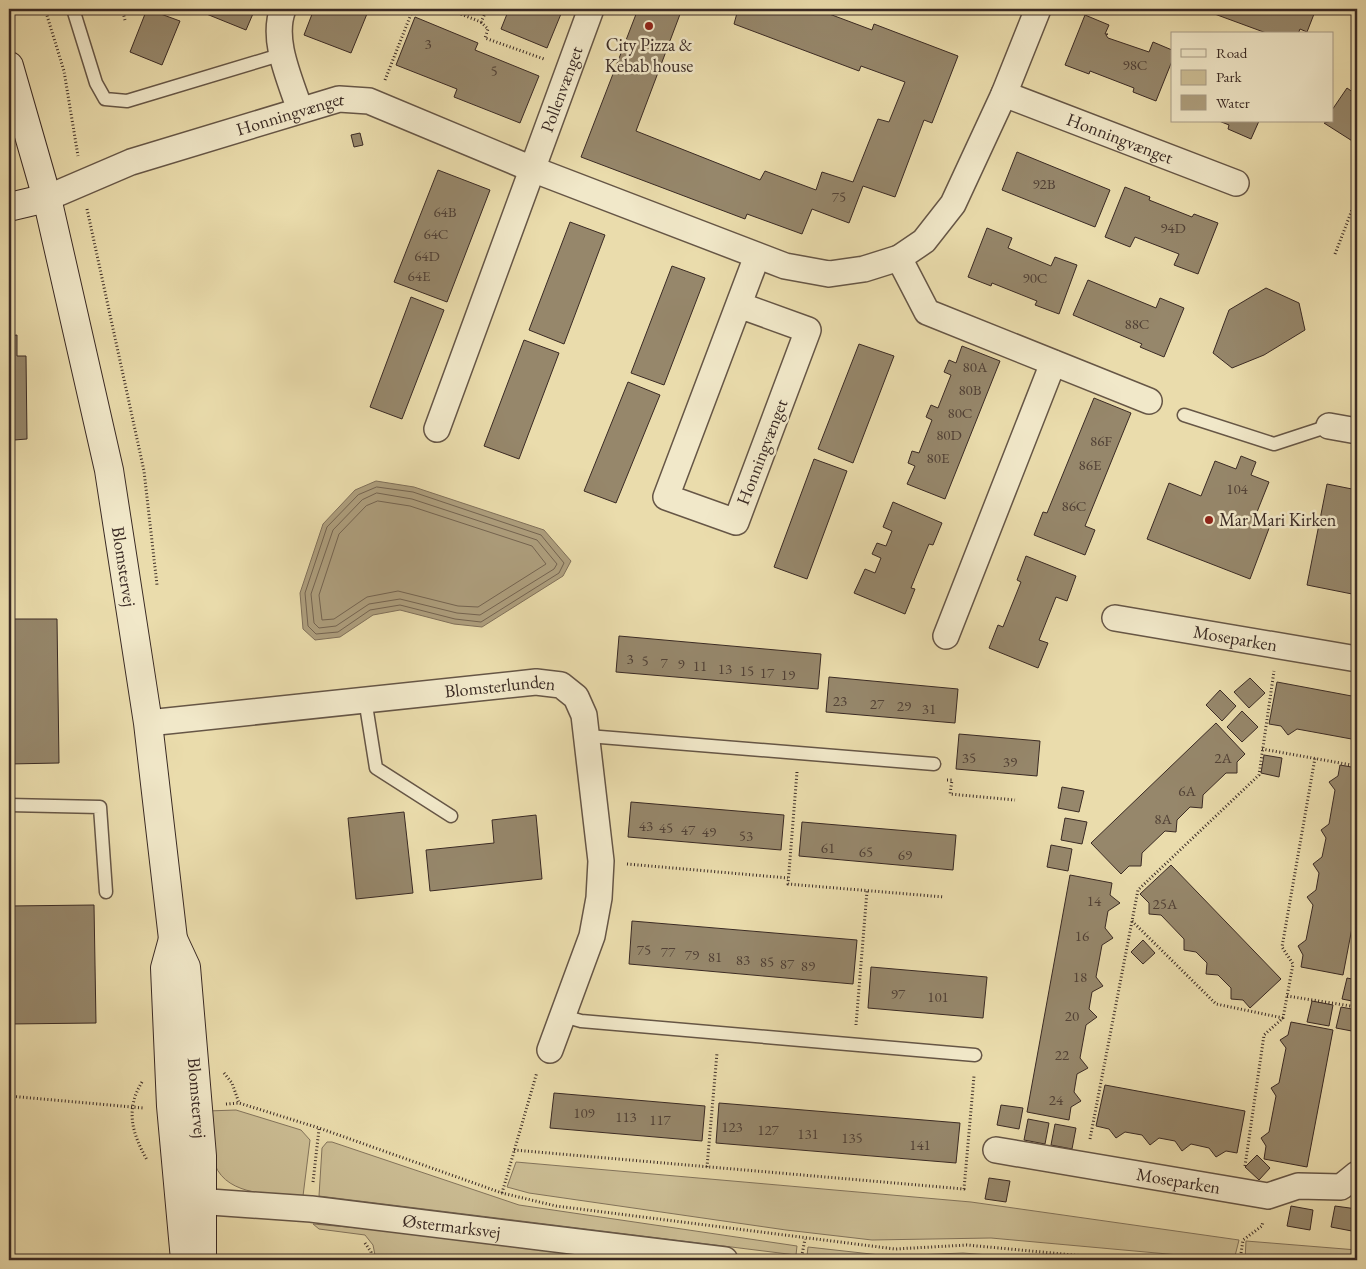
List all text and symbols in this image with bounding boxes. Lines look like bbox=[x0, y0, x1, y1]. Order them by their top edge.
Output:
marker: City Pizza & Kebab house bbox=[643, 20, 655, 32]
legend bbox=[1171, 32, 1334, 122]
place label: City Pizza & Kebab house bbox=[605, 33, 693, 77]
house number: 3 bbox=[424, 34, 432, 53]
street label: Pollenvænget bbox=[535, 42, 588, 135]
text: Road bbox=[1216, 43, 1248, 62]
house number: 98C bbox=[1122, 55, 1148, 74]
house number: 5 bbox=[490, 61, 498, 80]
text: Park bbox=[1216, 67, 1243, 86]
street label: Honningvænget bbox=[233, 87, 345, 140]
text: Water bbox=[1216, 93, 1250, 112]
street label: Honningvænget bbox=[1064, 107, 1177, 169]
house number: 92B bbox=[1032, 174, 1056, 193]
house number: 75 bbox=[832, 187, 846, 206]
house number: 64B bbox=[433, 202, 457, 221]
house number: 94D bbox=[1160, 218, 1186, 237]
house number: 64C bbox=[423, 224, 449, 243]
house number: 64D bbox=[414, 246, 440, 265]
house number: 64E bbox=[408, 266, 431, 285]
house number: 90C bbox=[1022, 268, 1048, 287]
house number: 88C bbox=[1124, 314, 1150, 333]
house number: 80A bbox=[963, 357, 988, 376]
house number: 80B bbox=[958, 380, 982, 399]
street label: Honningvænget bbox=[731, 395, 792, 508]
house number: 80C bbox=[947, 403, 973, 422]
house number: 80D bbox=[936, 425, 962, 444]
house number: 86F bbox=[1090, 431, 1112, 450]
house number: 80E bbox=[927, 448, 950, 467]
house number: 86E bbox=[1079, 455, 1102, 474]
house number: 104 bbox=[1226, 479, 1249, 498]
house number: 86C bbox=[1061, 496, 1087, 515]
place label: Mar Mari Kirken bbox=[1219, 508, 1337, 531]
marker: Mar Mari Kirken bbox=[1203, 514, 1215, 526]
street label: Blomstervej bbox=[107, 525, 142, 608]
street label: Moseparken bbox=[1192, 619, 1280, 656]
house number: 3 bbox=[626, 649, 634, 668]
house number: 5 bbox=[641, 651, 649, 670]
house number: 7 bbox=[660, 653, 668, 672]
house number: 9 bbox=[677, 654, 685, 673]
house number: 11 bbox=[693, 656, 707, 675]
house number: 13 bbox=[718, 659, 732, 678]
house number: 15 bbox=[740, 661, 754, 680]
house number: 17 bbox=[760, 663, 775, 682]
house number: 19 bbox=[781, 665, 795, 684]
street label: Blomsterlunden bbox=[443, 670, 557, 703]
house number: 23 bbox=[833, 691, 847, 710]
house number: 27 bbox=[870, 694, 885, 713]
house number: 29 bbox=[897, 696, 911, 715]
house number: 31 bbox=[922, 699, 936, 718]
house number: 35 bbox=[962, 748, 976, 767]
house number: 2A bbox=[1214, 748, 1232, 767]
house number: 39 bbox=[1003, 752, 1017, 771]
house number: 6A bbox=[1178, 781, 1196, 800]
house number: 8A bbox=[1154, 809, 1172, 828]
house number: 43 bbox=[639, 816, 653, 835]
house number: 45 bbox=[659, 818, 673, 837]
house number: 47 bbox=[681, 820, 696, 839]
house number: 49 bbox=[702, 822, 716, 841]
house number: 53 bbox=[739, 826, 753, 845]
house number: 61 bbox=[821, 838, 835, 857]
house number: 65 bbox=[859, 842, 873, 861]
house number: 69 bbox=[898, 845, 912, 864]
house number: 14 bbox=[1087, 891, 1102, 910]
house number: 25A bbox=[1153, 894, 1178, 913]
house number: 16 bbox=[1075, 926, 1089, 945]
house number: 75 bbox=[637, 940, 651, 959]
house number: 77 bbox=[661, 942, 676, 961]
house number: 79 bbox=[685, 945, 699, 964]
house number: 81 bbox=[708, 947, 722, 966]
house number: 83 bbox=[736, 950, 750, 969]
house number: 85 bbox=[760, 952, 774, 971]
house number: 87 bbox=[780, 954, 795, 973]
house number: 89 bbox=[801, 956, 815, 975]
house number: 18 bbox=[1073, 967, 1087, 986]
house number: 97 bbox=[891, 984, 906, 1003]
house number: 101 bbox=[927, 987, 949, 1006]
house number: 20 bbox=[1065, 1006, 1079, 1025]
house number: 22 bbox=[1055, 1045, 1070, 1064]
street label: Blomstervej bbox=[183, 1057, 212, 1139]
house number: 24 bbox=[1049, 1090, 1064, 1109]
house number: 109 bbox=[573, 1103, 595, 1122]
house number: 113 bbox=[615, 1107, 637, 1126]
house number: 117 bbox=[649, 1110, 672, 1129]
house number: 123 bbox=[721, 1117, 743, 1136]
house number: 127 bbox=[757, 1120, 780, 1139]
house number: 131 bbox=[797, 1124, 819, 1143]
house number: 135 bbox=[841, 1128, 863, 1147]
house number: 141 bbox=[909, 1135, 931, 1154]
street label: Moseparken bbox=[1135, 1162, 1223, 1199]
street label: Østermarksvej bbox=[401, 1208, 502, 1243]

